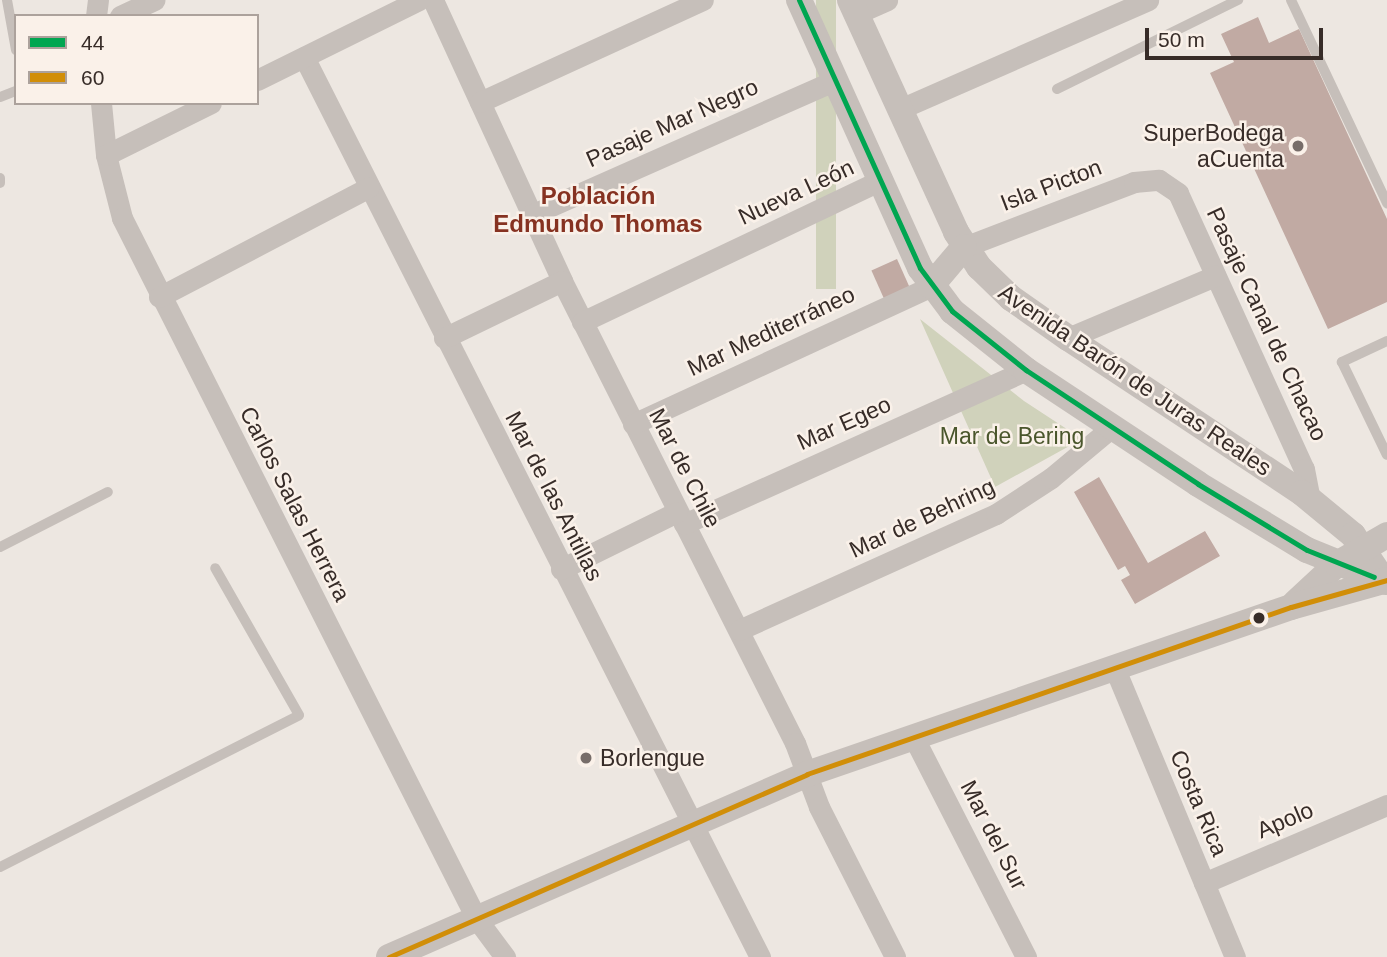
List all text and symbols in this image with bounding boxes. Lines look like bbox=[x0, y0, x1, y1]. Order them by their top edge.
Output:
legend bbox=[14, 14, 259, 105]
scale bar bbox=[1149, 14, 1328, 58]
text: 50 m bbox=[1158, 28, 1205, 51]
text: 44 bbox=[81, 31, 104, 54]
text: 60 bbox=[81, 66, 104, 89]
street label: Pasaje Mar Negro bbox=[582, 73, 762, 173]
place label: SuperBodega aCuenta bbox=[1143, 119, 1284, 173]
marker: SuperBodega aCuenta bbox=[1290, 138, 1306, 154]
street label: Nueva León bbox=[734, 153, 858, 231]
street label: Isla Picton bbox=[997, 153, 1105, 217]
district label: Población Edmundo Thomas bbox=[493, 182, 703, 238]
street label: Pasaje Canal de Chacao bbox=[1201, 203, 1333, 445]
street label: Avenida Barón de Juras Reales bbox=[993, 278, 1277, 482]
street label: Mar Mediterráneo bbox=[683, 280, 859, 382]
street label: Mar Egeo bbox=[793, 390, 895, 456]
street label: Carlos Salas Herrera bbox=[234, 402, 356, 606]
street label: Mar de Chile bbox=[643, 404, 727, 532]
street label: Mar de las Antillas bbox=[499, 406, 609, 586]
park label: Mar de Bering bbox=[940, 422, 1084, 450]
street label: Mar de Behring bbox=[845, 472, 999, 564]
unlabelled marker bbox=[1252, 611, 1266, 625]
place label: Borlengue bbox=[600, 744, 705, 772]
street label: Costa Rica bbox=[1164, 746, 1234, 860]
marker: Borlengue bbox=[578, 750, 594, 766]
street label: Mar del Sur bbox=[955, 776, 1033, 894]
street label: Apolo bbox=[1253, 796, 1317, 844]

